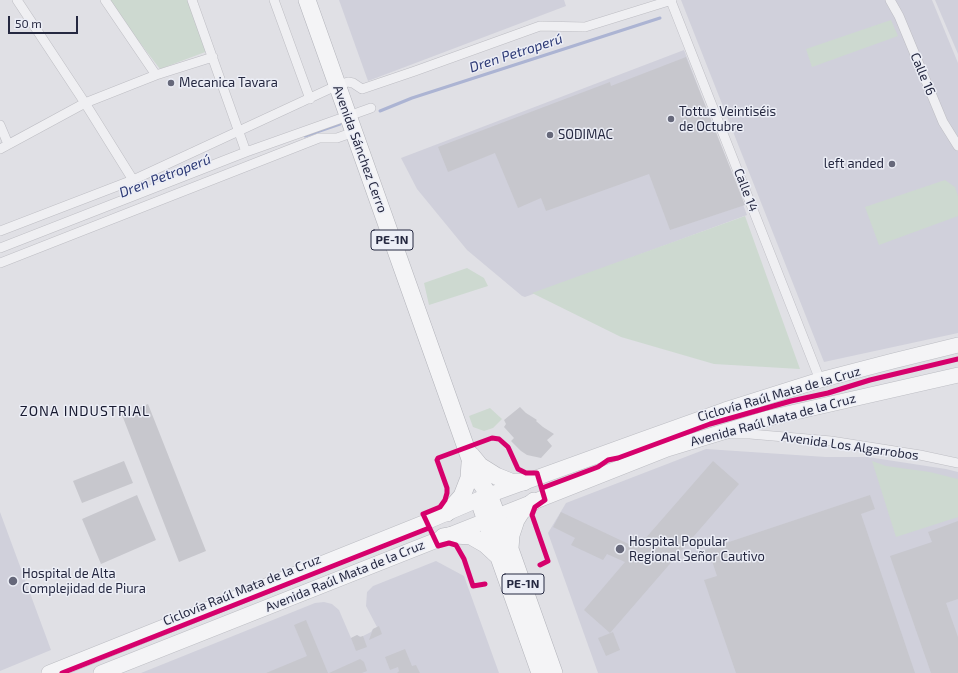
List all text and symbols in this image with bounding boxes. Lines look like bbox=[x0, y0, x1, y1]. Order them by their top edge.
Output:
scale bar bbox=[10, 8, 80, 34]
text: 50 m bbox=[15, 16, 42, 30]
water label: Dren Petroperú bbox=[467, 30, 565, 76]
street label: Calle 16 bbox=[907, 50, 939, 98]
place label: Mecanica Tavara bbox=[179, 75, 278, 91]
marker: Mecanica Tavara bbox=[166, 78, 176, 88]
street label: Avenida Sánchez Cerro bbox=[330, 83, 390, 215]
place label: Tottus Veintiséis de Octubre bbox=[679, 104, 776, 135]
marker: Tottus Veintiséis de Octubre bbox=[666, 114, 676, 124]
place label: SODIMAC bbox=[558, 127, 613, 143]
marker: SODIMAC bbox=[545, 130, 555, 140]
water label: Dren Petroperú bbox=[117, 151, 213, 201]
place label: left anded bbox=[824, 156, 884, 172]
marker: left anded bbox=[887, 159, 897, 169]
street label: Calle 14 bbox=[731, 166, 761, 214]
road number: PE-1N bbox=[371, 230, 413, 250]
street label: Ciclovía Raúl Mata de la Cruz bbox=[696, 363, 862, 425]
street label: Avenida Raúl Mata de la Cruz bbox=[689, 390, 857, 450]
district label: ZONA INDUSTRIAL bbox=[20, 403, 150, 419]
street label: Avenida Los Algarrobos bbox=[780, 429, 920, 463]
place label: Hospital Popular Regional Señor Cautivo bbox=[629, 534, 765, 565]
street label: Avenida Raúl Mata de la Cruz bbox=[263, 537, 427, 615]
marker: Hospital Popular Regional Señor Cautivo bbox=[614, 543, 626, 555]
street label: Ciclovía Raúl Mata de la Cruz bbox=[161, 551, 323, 629]
place label: Hospital de Alta Complejidad de Piura bbox=[22, 566, 146, 597]
road number: PE-1N bbox=[502, 574, 544, 594]
marker: Hospital de Alta Complejidad de Piura bbox=[7, 575, 19, 587]

